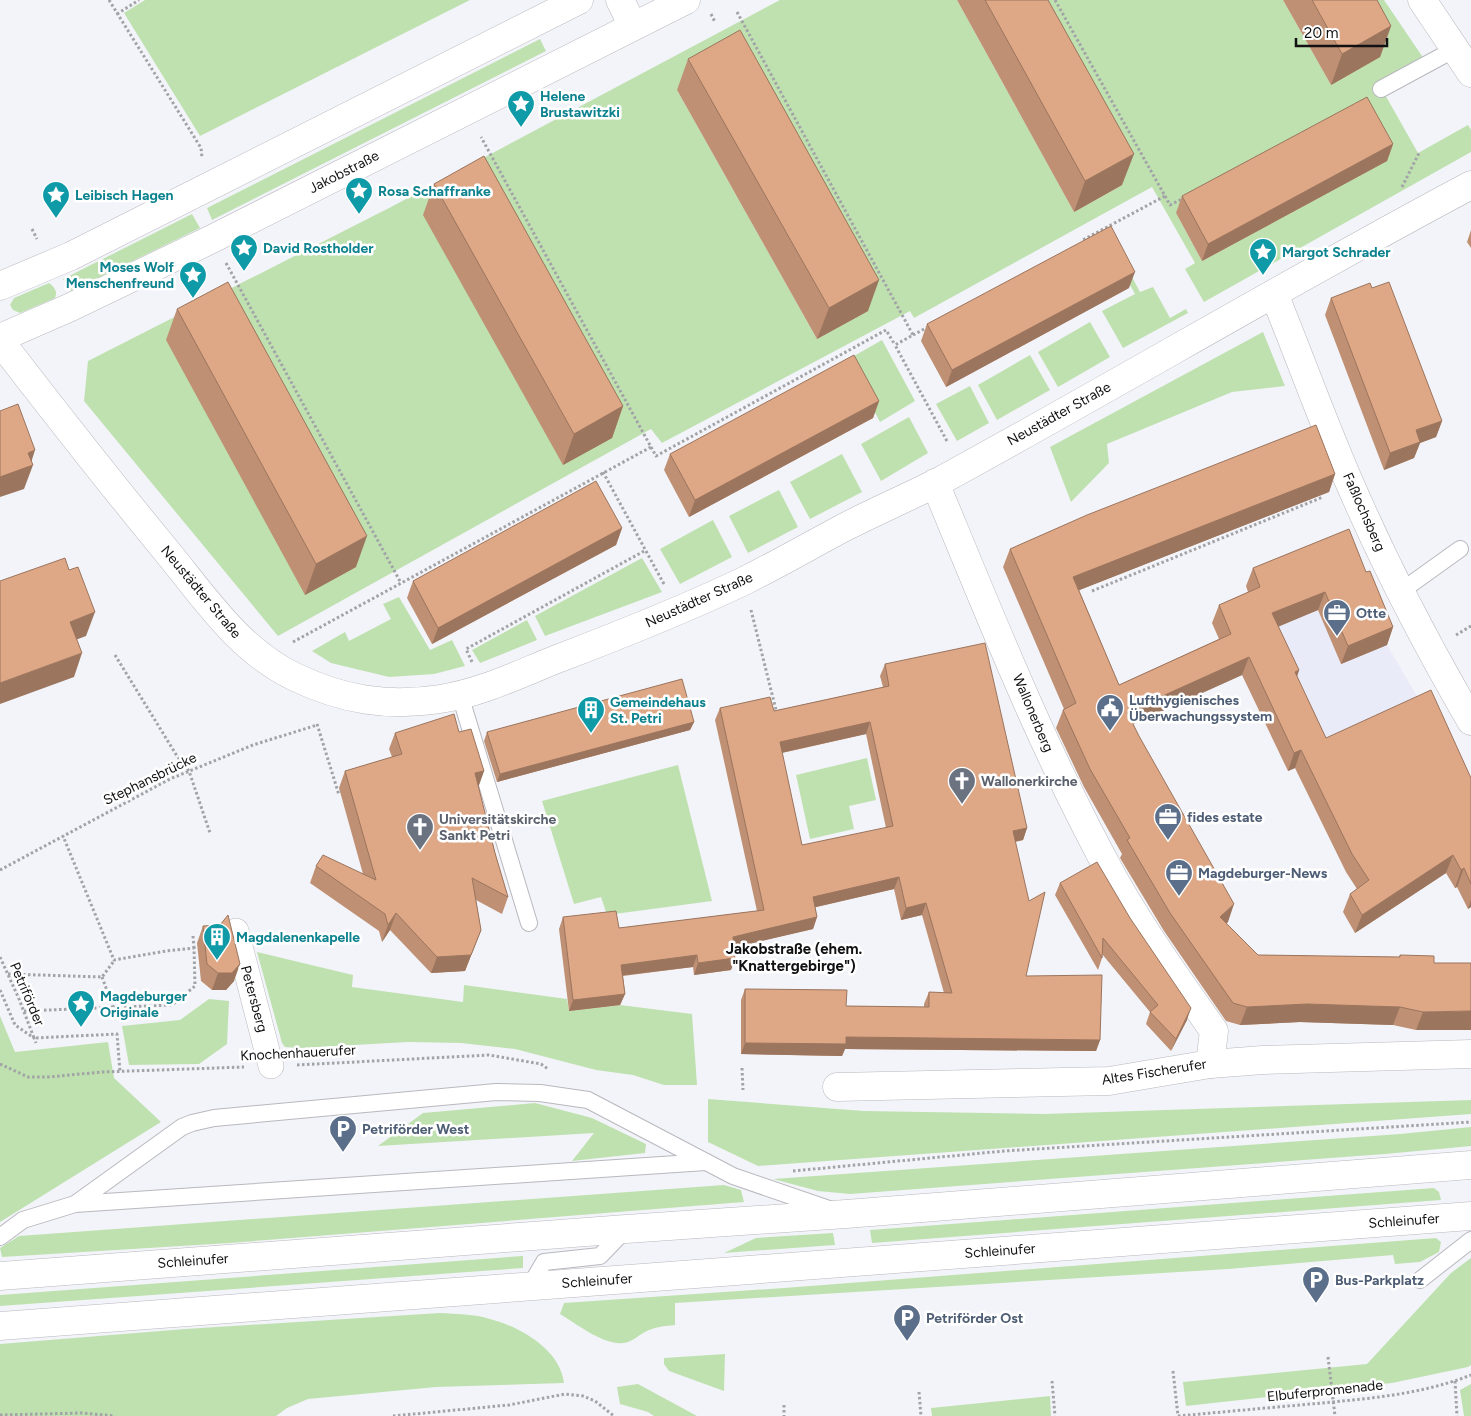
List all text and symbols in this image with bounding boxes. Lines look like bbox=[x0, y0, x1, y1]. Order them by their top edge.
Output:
scale bar bbox=[1296, 15, 1387, 47]
text: 20 m bbox=[1304, 24, 1338, 42]
place label: Helene Brustawitzki bbox=[540, 88, 620, 121]
place icon: Helene Brustawitzki bbox=[506, 89, 536, 128]
street label: Jakobstraße bbox=[306, 147, 382, 197]
place icon: Rosa Schaffranke bbox=[344, 176, 374, 215]
place icon: Leibisch Hagen bbox=[41, 180, 71, 219]
place label: Rosa Schaffranke bbox=[378, 183, 491, 200]
place label: Leibisch Hagen bbox=[75, 187, 174, 204]
place icon: David Rostholder bbox=[229, 233, 259, 272]
place icon: Margot Schrader bbox=[1248, 237, 1278, 276]
place label: David Rostholder bbox=[263, 240, 374, 257]
place label: Margot Schrader bbox=[1282, 244, 1391, 261]
place label: Moses Wolf Menschenfreund bbox=[66, 259, 174, 292]
place icon: Moses Wolf Menschenfreund bbox=[178, 260, 208, 299]
street label: Neustädter Straße bbox=[1004, 378, 1114, 450]
street label: Faßlochsberg bbox=[1339, 470, 1389, 554]
street label: Neustädter Straße bbox=[157, 542, 245, 642]
street label: Neustädter Straße bbox=[643, 569, 756, 631]
office icon: Otte bbox=[1322, 598, 1352, 637]
place label: Otte bbox=[1356, 605, 1386, 622]
street label: Wallonerberg bbox=[1009, 671, 1057, 755]
place label: Lufthygienisches Überwachungssystem bbox=[1129, 692, 1272, 725]
public building icon: Lufthygienisches Überwachungssystem bbox=[1095, 693, 1125, 732]
place label: Gemeindehaus St. Petri bbox=[610, 694, 706, 727]
building icon: Gemeindehaus St. Petri bbox=[576, 695, 606, 734]
street label: Stephansbrücke bbox=[101, 749, 200, 809]
church icon: Wallonerkirche bbox=[947, 766, 977, 805]
place label: Wallonerkirche bbox=[981, 773, 1078, 790]
office icon: fides estate bbox=[1153, 802, 1183, 841]
place label: fides estate bbox=[1187, 809, 1263, 826]
place label: Universitätskirche Sankt Petri bbox=[439, 811, 557, 844]
church icon: Universitätskirche Sankt Petri bbox=[405, 812, 435, 851]
office icon: Magdeburger-News bbox=[1164, 858, 1194, 897]
place label: Magdeburger-News bbox=[1198, 865, 1328, 882]
building icon: Magdalenenkapelle bbox=[202, 922, 232, 961]
place label: Magdalenenkapelle bbox=[236, 929, 360, 946]
district label: Jakobstraße (ehem. "Knattergebirge") bbox=[726, 940, 863, 975]
street label: Petriförder bbox=[6, 960, 48, 1029]
street label: Petersberg bbox=[237, 964, 271, 1034]
place label: Magdeburger Originale bbox=[100, 988, 188, 1021]
place icon: Magdeburger Originale bbox=[66, 989, 96, 1028]
street label: Knochenhauerufer bbox=[240, 1041, 356, 1065]
street label: Altes Fischerufer bbox=[1100, 1055, 1208, 1089]
parking icon: Petriförder West bbox=[328, 1114, 358, 1153]
place label: Petriförder West bbox=[362, 1121, 470, 1138]
street label: Schleinufer bbox=[1368, 1210, 1440, 1232]
street label: Schleinufer bbox=[964, 1240, 1036, 1262]
street label: Schleinufer bbox=[157, 1250, 229, 1272]
parking icon: Bus-Parkplatz bbox=[1301, 1265, 1331, 1304]
street label: Schleinufer bbox=[561, 1270, 633, 1292]
place label: Bus-Parkplatz bbox=[1335, 1272, 1424, 1289]
parking icon: Petriförder Ost bbox=[892, 1303, 922, 1342]
place label: Petriförder Ost bbox=[926, 1310, 1024, 1327]
street label: Elbuferpromenade bbox=[1266, 1376, 1384, 1406]

